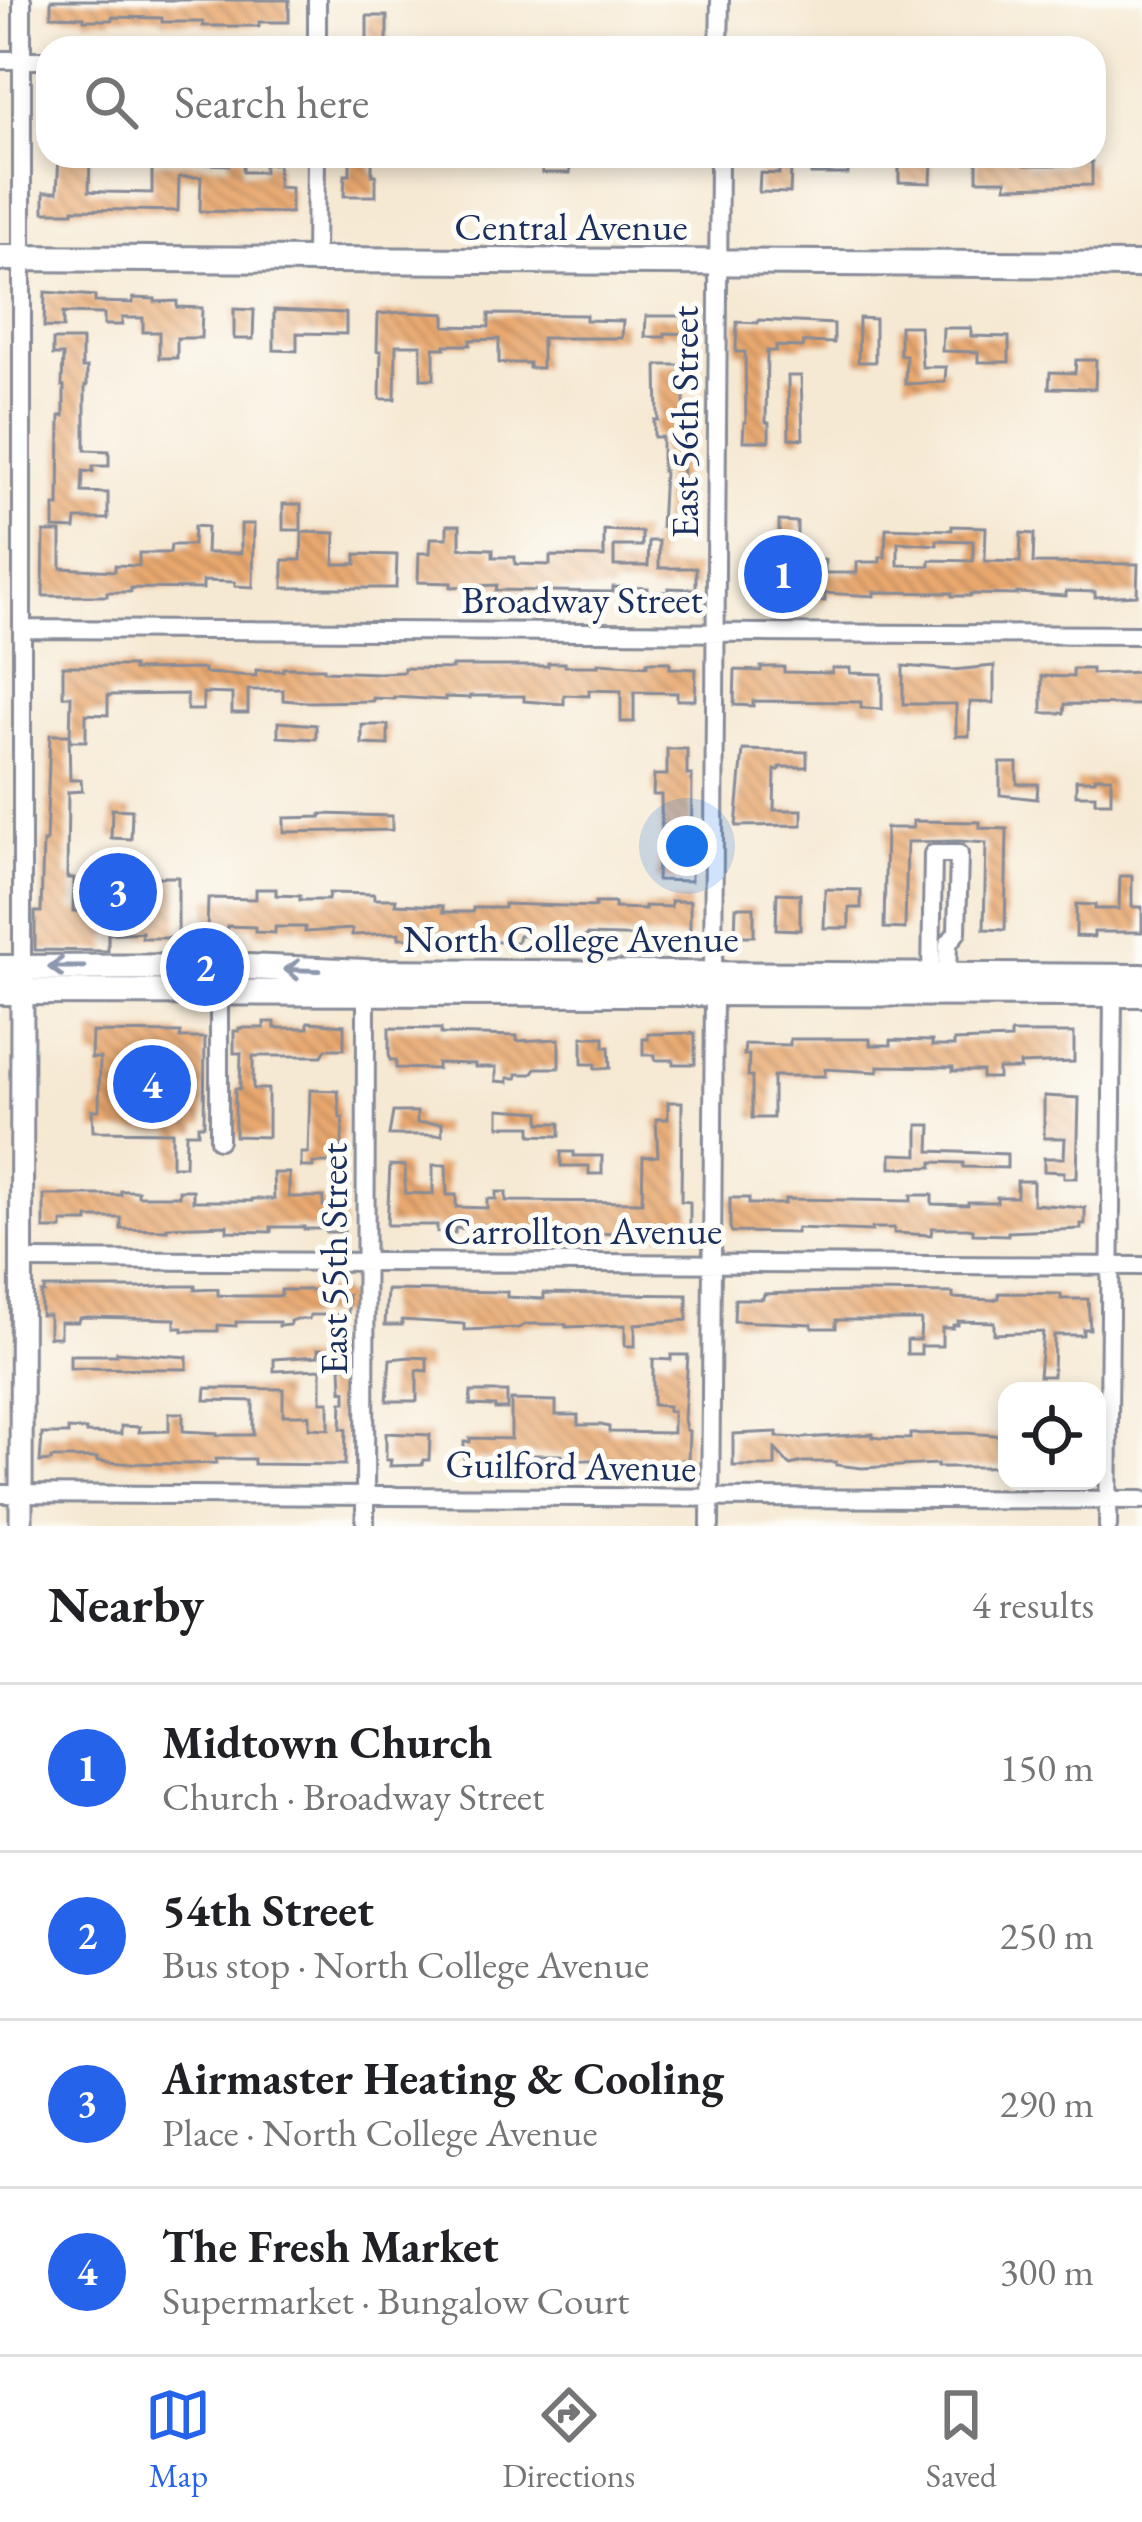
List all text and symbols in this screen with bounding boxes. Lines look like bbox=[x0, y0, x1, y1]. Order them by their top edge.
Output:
search box bbox=[36, 36, 1106, 168]
icon: search bbox=[78, 69, 144, 135]
text: Search here bbox=[174, 73, 369, 131]
street label: Central Avenue bbox=[454, 201, 688, 252]
street label: East 56th Street bbox=[659, 306, 710, 538]
pin: 1 bbox=[744, 529, 822, 619]
street label: Broadway Street bbox=[461, 574, 703, 625]
your location bbox=[657, 816, 717, 876]
pin: 3 bbox=[79, 847, 157, 937]
street label: North College Avenue bbox=[403, 913, 739, 964]
pin: 2 bbox=[166, 922, 244, 1012]
one-way arrow bbox=[47, 956, 86, 978]
one-way arrow bbox=[283, 958, 322, 981]
pin: 4 bbox=[113, 1039, 191, 1129]
street label: East 55th Street bbox=[308, 1143, 359, 1375]
street label: Carrollton Avenue bbox=[444, 1205, 722, 1256]
map controls bbox=[998, 1382, 1106, 1490]
button: locate bbox=[998, 1382, 1106, 1490]
street label: Guilford Avenue bbox=[445, 1438, 697, 1493]
text: Nearby bbox=[48, 1571, 204, 1637]
text: 4 results bbox=[972, 1579, 1094, 1630]
text: Midtown Church bbox=[162, 1713, 493, 1771]
text: 1 bbox=[77, 1742, 97, 1793]
text: 150 m bbox=[1000, 1742, 1094, 1793]
text: Church · Broadway Street bbox=[162, 1771, 544, 1822]
text: 54th Street bbox=[162, 1881, 374, 1939]
text: 2 bbox=[77, 1910, 97, 1961]
text: 250 m bbox=[1000, 1910, 1094, 1961]
text: Bus stop · North College Avenue bbox=[162, 1939, 649, 1990]
text: Airmaster Heating & Cooling bbox=[162, 2049, 724, 2107]
text: 3 bbox=[77, 2078, 97, 2129]
text: 290 m bbox=[1000, 2078, 1094, 2129]
text: Place · North College Avenue bbox=[162, 2107, 598, 2158]
text: The Fresh Market bbox=[162, 2217, 499, 2275]
text: 4 bbox=[77, 2246, 97, 2297]
text: 300 m bbox=[1000, 2246, 1094, 2297]
text: Supermarket · Bungalow Court bbox=[162, 2275, 629, 2326]
tab: Map bbox=[145, 2382, 211, 2497]
tab: Directions bbox=[502, 2382, 635, 2497]
tab: Saved bbox=[926, 2382, 997, 2497]

